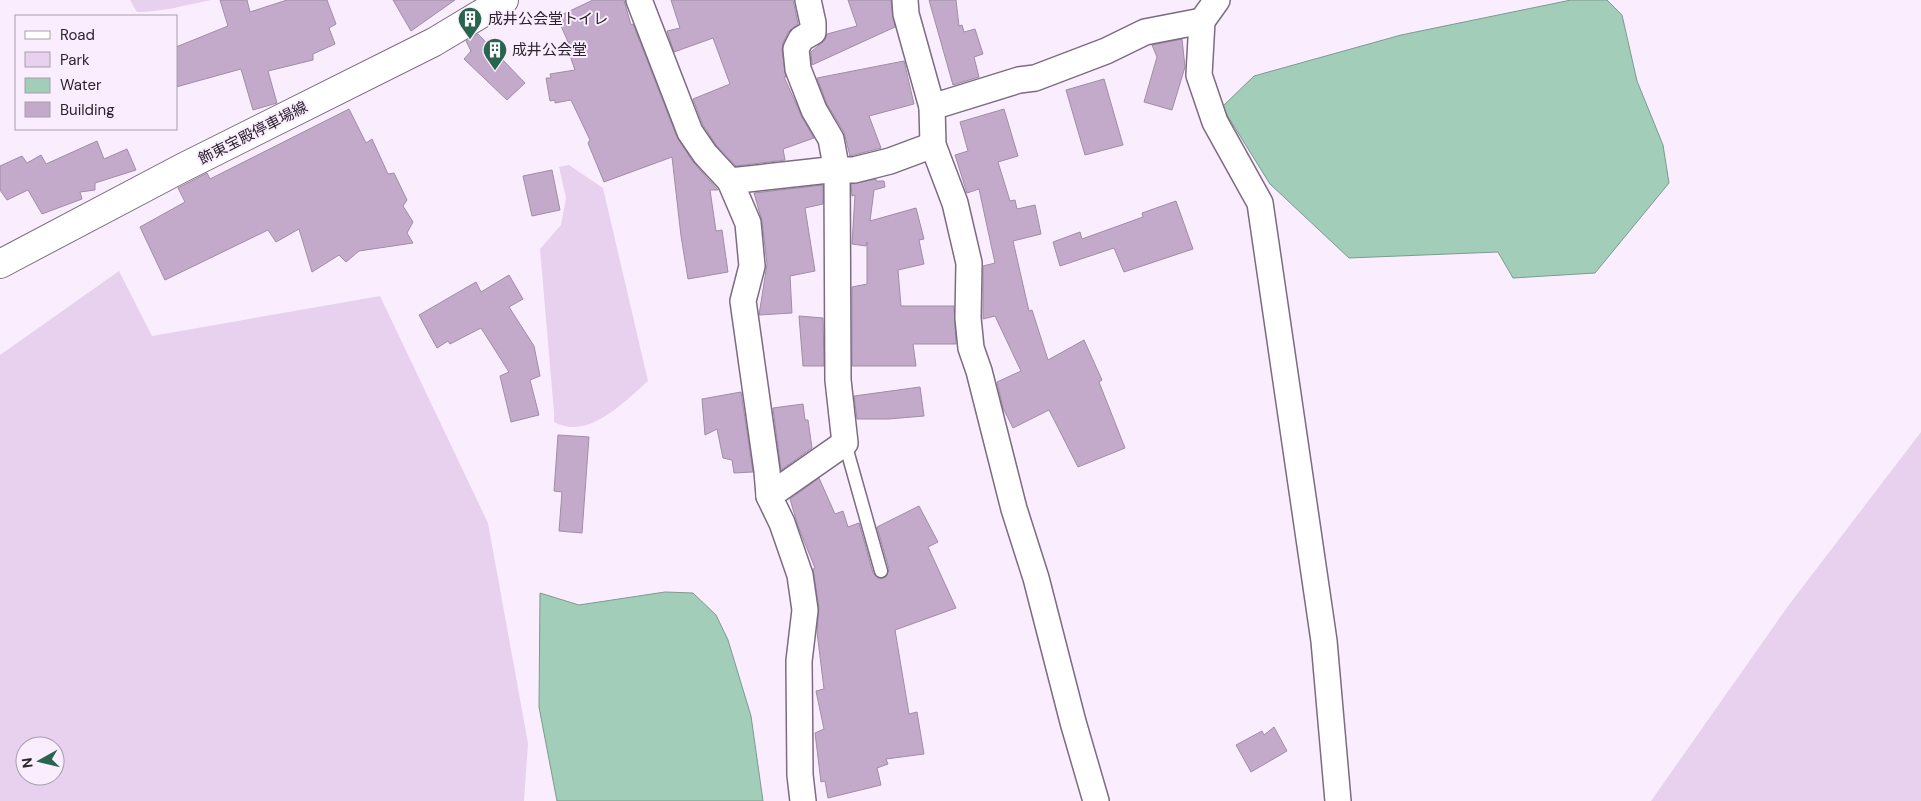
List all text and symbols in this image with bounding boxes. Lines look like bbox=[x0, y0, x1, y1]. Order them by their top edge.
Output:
building icon: 成井公会堂トイレ bbox=[457, 6, 483, 40]
place label: 成井公会堂トイレ bbox=[488, 9, 608, 29]
legend bbox=[15, 15, 178, 130]
text: Road bbox=[60, 25, 95, 45]
building icon: 成井公会堂 bbox=[482, 37, 508, 71]
place label: 成井公会堂 bbox=[512, 40, 587, 60]
text: Park bbox=[60, 50, 90, 70]
text: Water bbox=[60, 75, 102, 95]
street label: 飾東宝殿停車場線 bbox=[195, 97, 311, 169]
text: Building bbox=[60, 100, 115, 120]
north arrow bbox=[15, 736, 65, 786]
text: N bbox=[18, 756, 37, 769]

